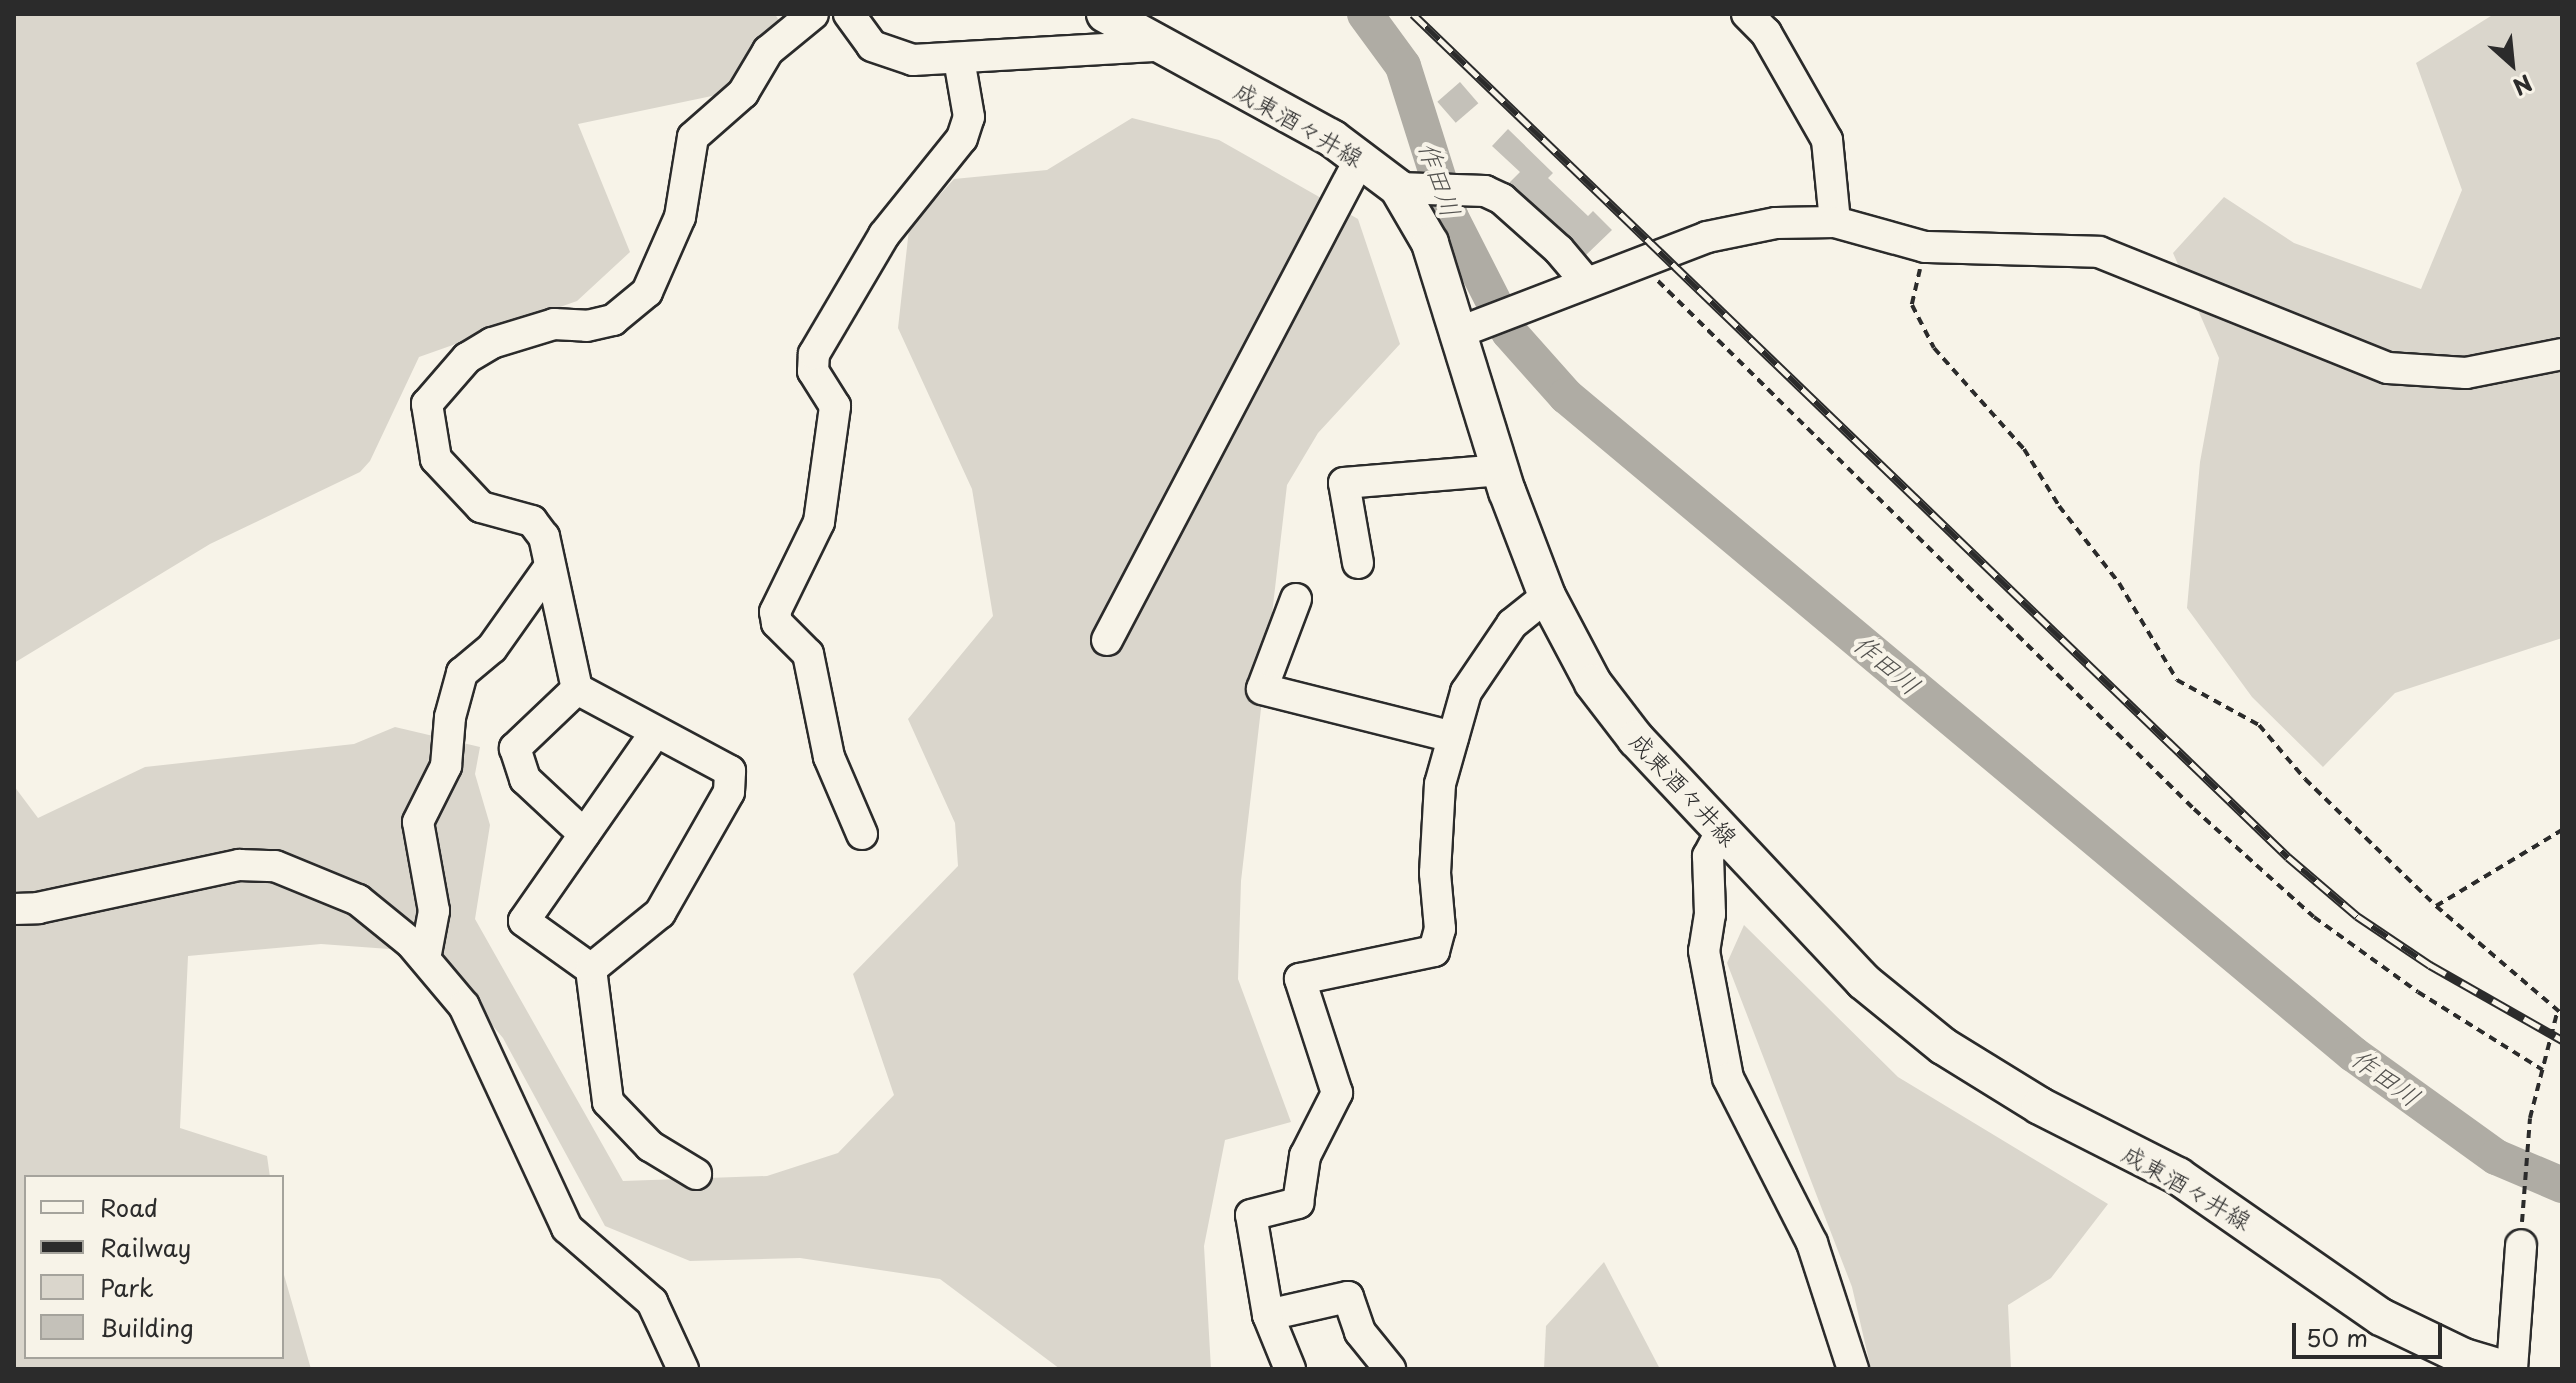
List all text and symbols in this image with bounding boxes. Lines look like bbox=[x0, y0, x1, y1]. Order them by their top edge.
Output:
north arrow bbox=[2472, 24, 2552, 104]
text: N bbox=[2508, 67, 2538, 104]
street label: 成東酒々井線 bbox=[1229, 76, 1369, 172]
water label: 作田川 bbox=[1413, 137, 1467, 221]
water label: 作田川 bbox=[1847, 627, 1927, 701]
street label: 成東酒々井線 bbox=[1624, 727, 1744, 851]
water label: 作田川 bbox=[2345, 1041, 2427, 1113]
street label: 成東酒々井線 bbox=[2117, 1139, 2257, 1235]
legend bbox=[24, 1175, 284, 1359]
text: Road bbox=[100, 1189, 158, 1225]
text: Railway bbox=[100, 1229, 191, 1265]
text: Park bbox=[100, 1269, 154, 1305]
scale bar bbox=[2296, 1307, 2446, 1357]
text: Building bbox=[100, 1309, 194, 1345]
text: 50 m bbox=[2306, 1319, 2368, 1355]

